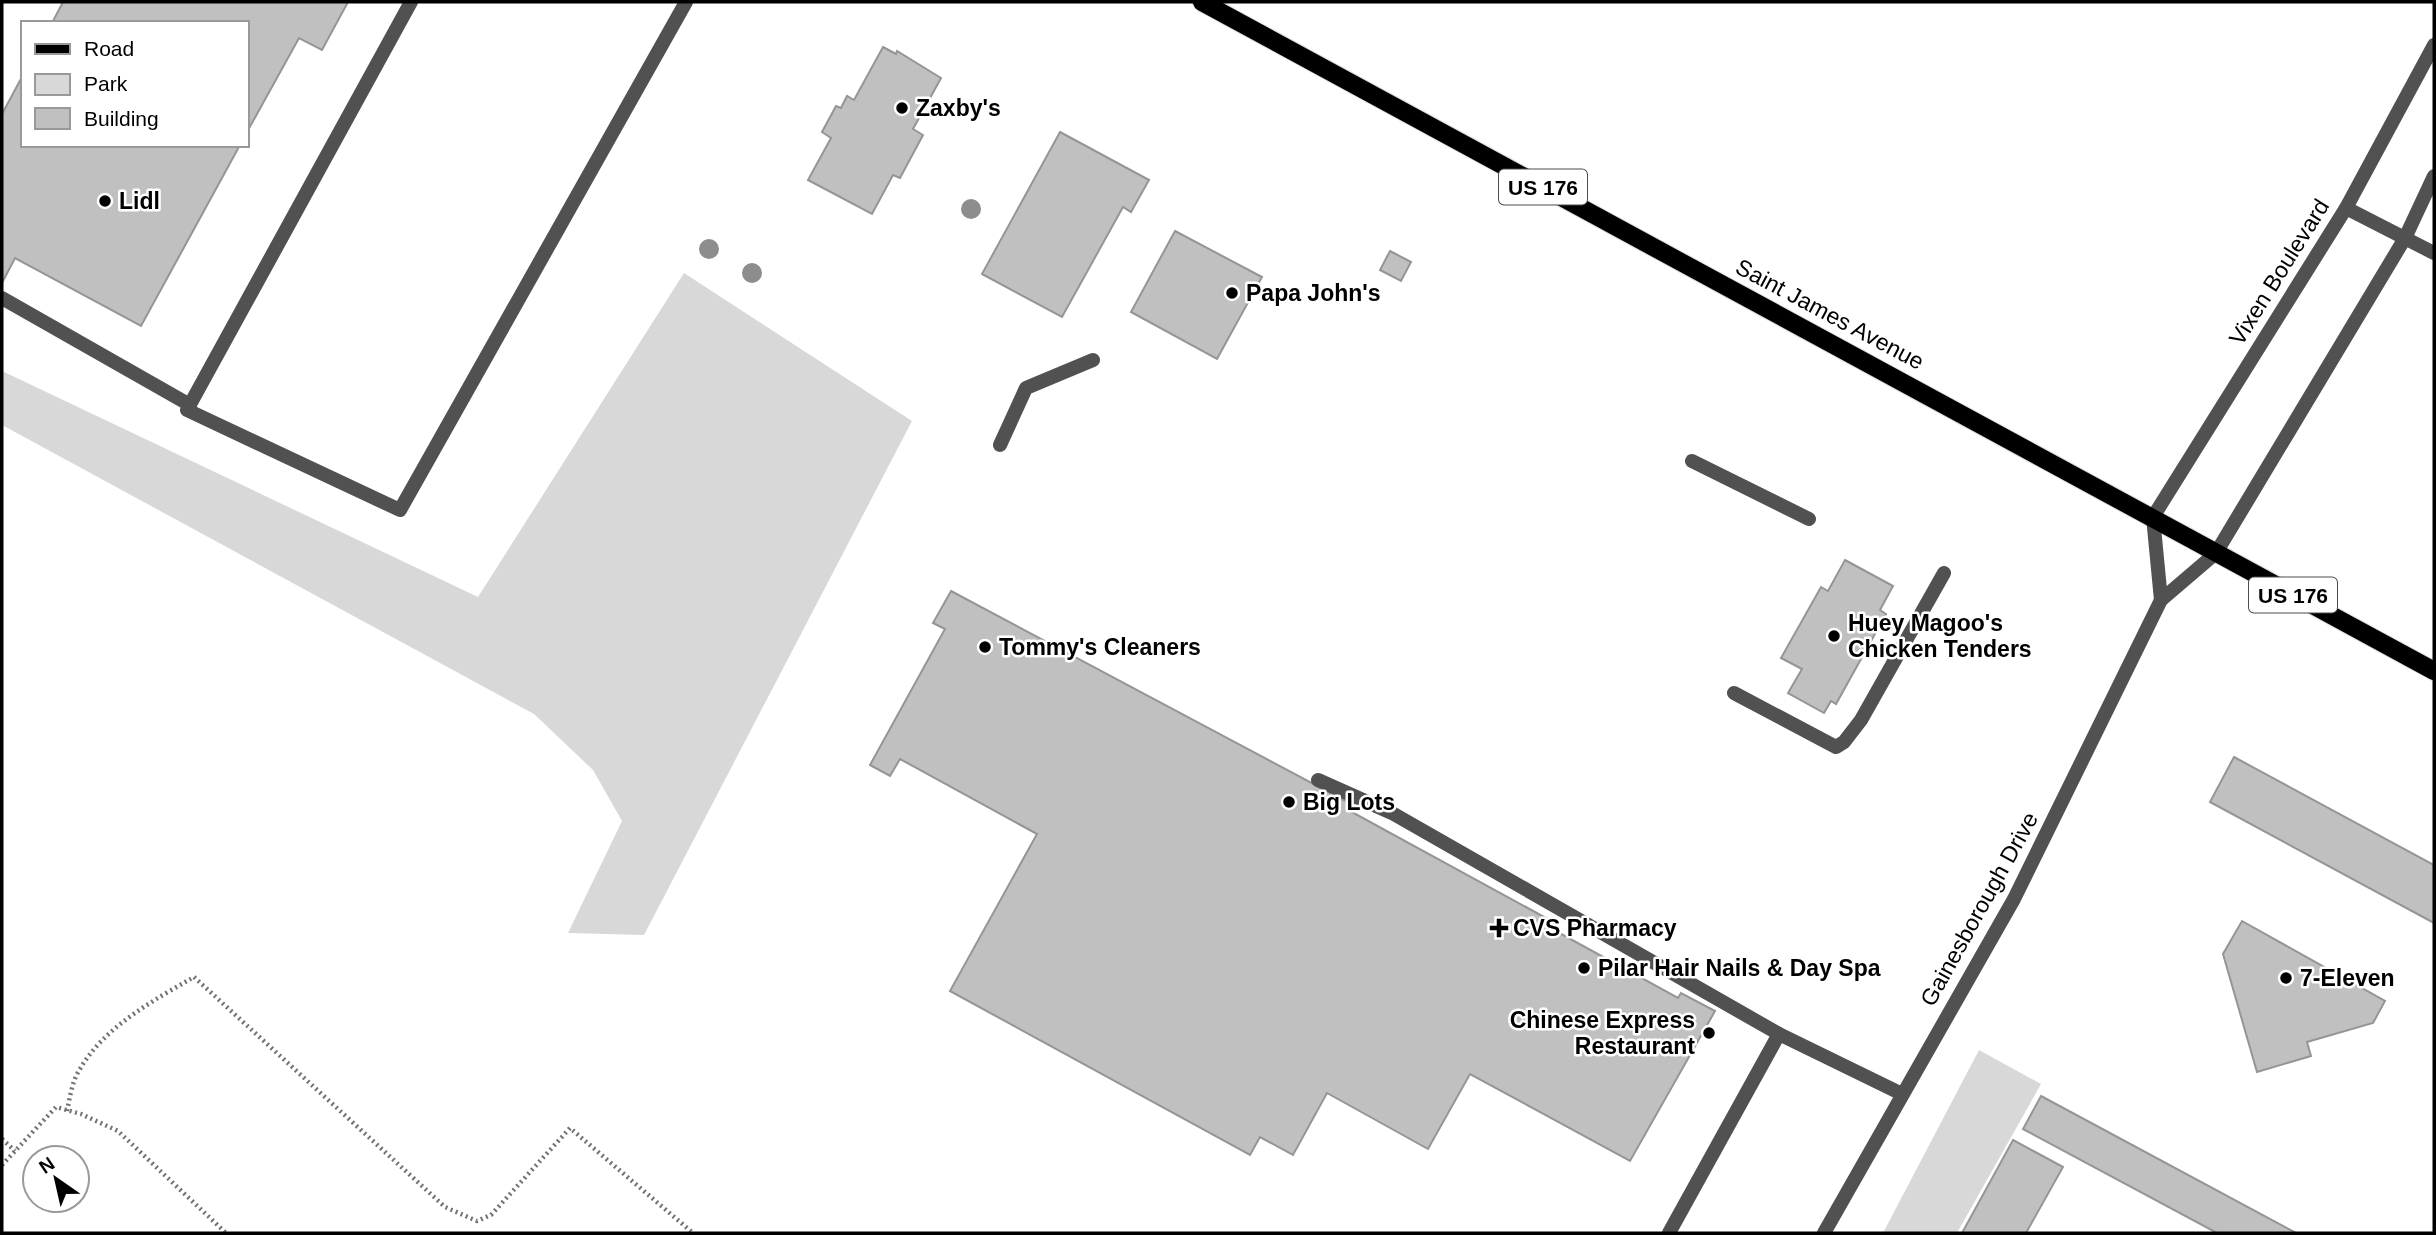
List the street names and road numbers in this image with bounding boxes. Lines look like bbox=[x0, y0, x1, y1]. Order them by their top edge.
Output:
road number: US 176 bbox=[1499, 170, 1587, 204]
street label: Vixen Boulevard bbox=[2224, 194, 2334, 350]
street label: Saint James Avenue bbox=[1732, 253, 1928, 375]
road number: US 176 bbox=[2249, 578, 2337, 612]
street label: Gainesborough Drive bbox=[1915, 808, 2043, 1010]

